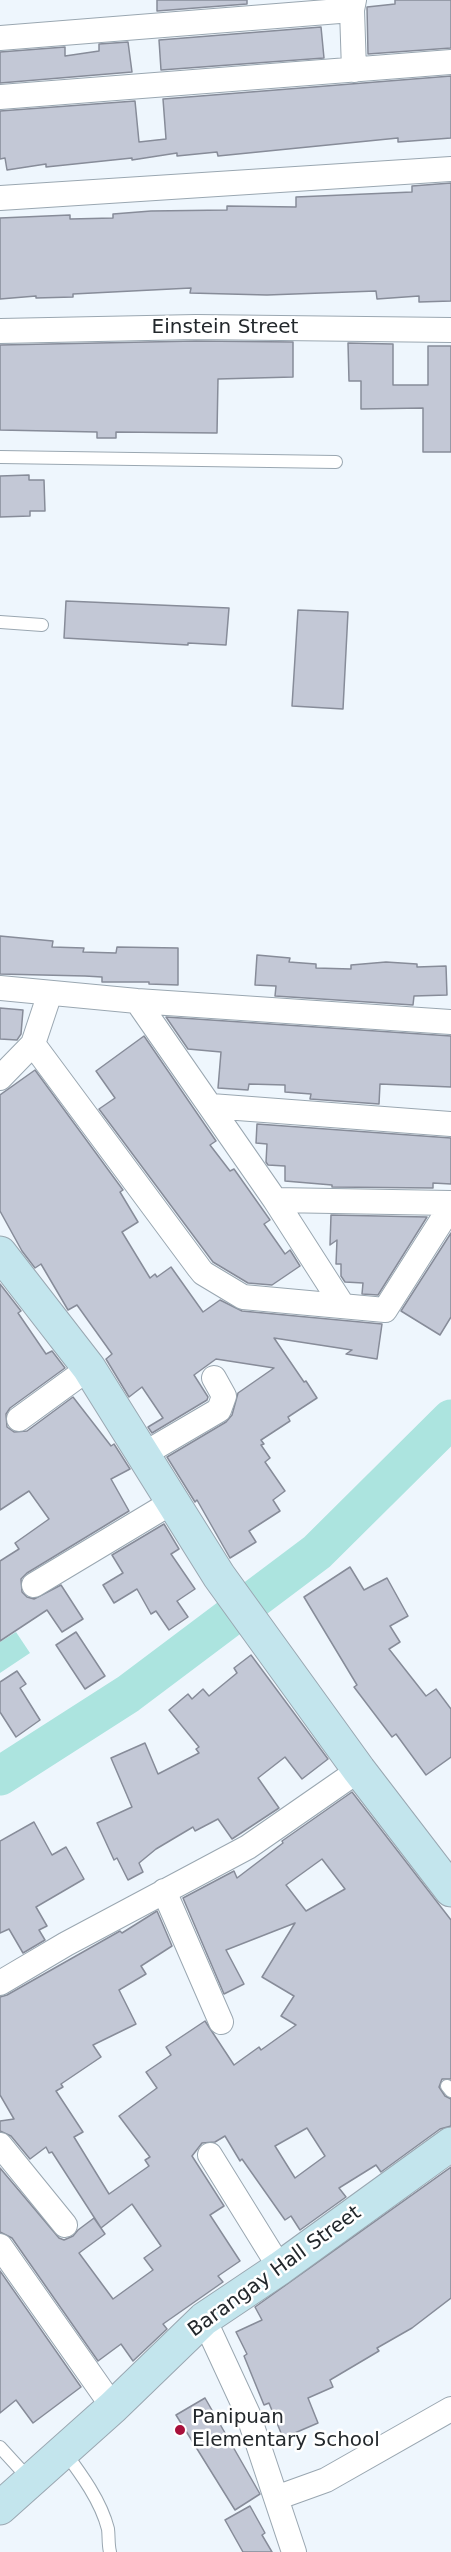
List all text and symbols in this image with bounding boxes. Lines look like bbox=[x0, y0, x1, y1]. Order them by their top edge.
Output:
street label: Einstein Street bbox=[152, 316, 298, 340]
street label: Barangay Hall Street bbox=[184, 2201, 366, 2343]
place label: Panipuan Elementary School bbox=[192, 2406, 380, 2453]
marker: Panipuan Elementary School bbox=[173, 2423, 187, 2437]

